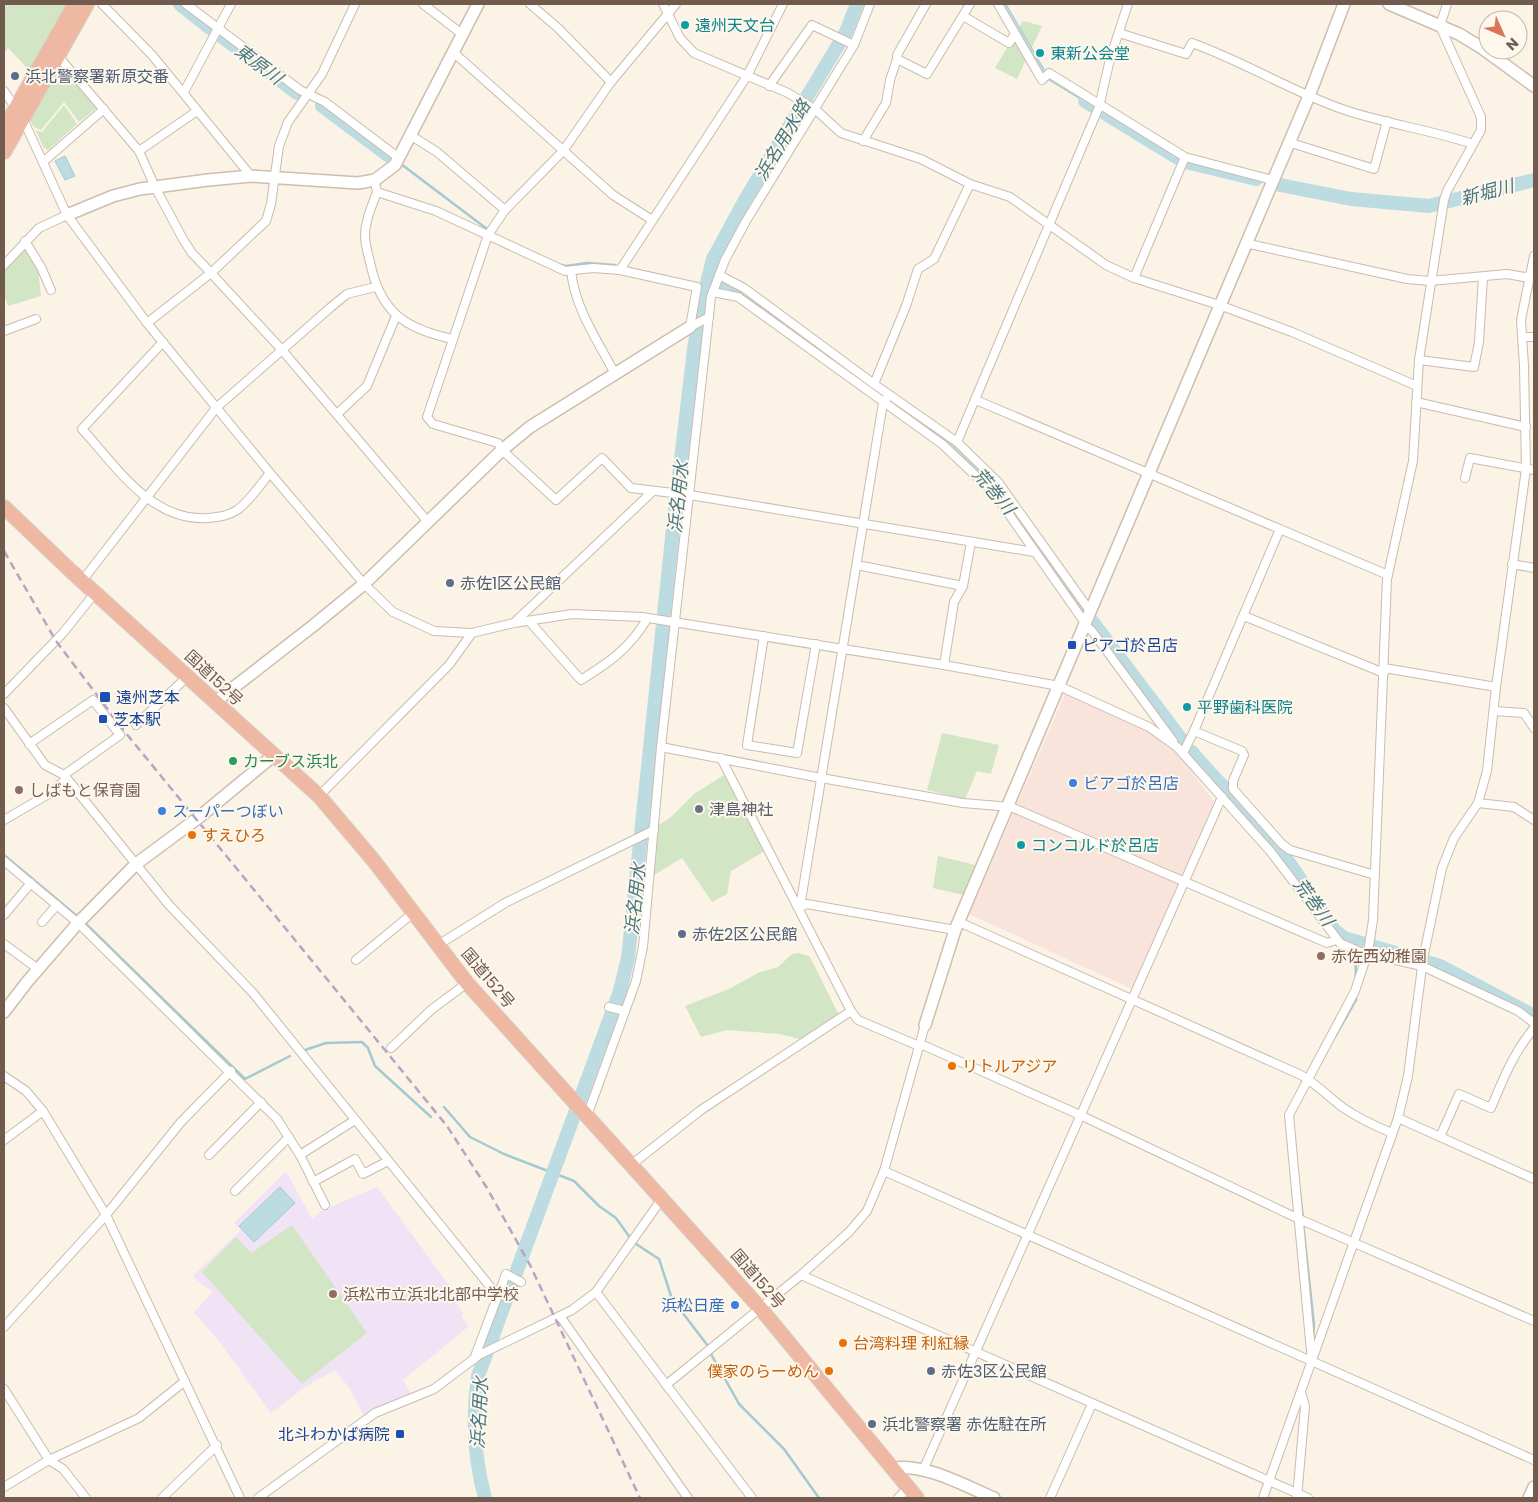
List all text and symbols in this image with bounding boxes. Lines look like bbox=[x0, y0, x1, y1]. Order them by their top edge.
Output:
north arrow bbox=[1478, 10, 1528, 60]
place label: 遠州天文台 bbox=[695, 14, 775, 37]
marker: 遠州天文台 bbox=[679, 19, 691, 31]
text: N bbox=[1501, 33, 1523, 55]
water label: 東原川 bbox=[230, 38, 290, 91]
place label: 東新公会堂 bbox=[1050, 42, 1130, 65]
marker: 東新公会堂 bbox=[1034, 47, 1046, 59]
place label: 浜北警察署新原交番 bbox=[25, 65, 169, 88]
marker: 浜北警察署新原交番 bbox=[9, 70, 21, 82]
water label: 浜名用水路 bbox=[748, 93, 817, 185]
water label: 新堀川 bbox=[1458, 172, 1518, 211]
water label: 浜名用水 bbox=[662, 458, 694, 534]
water label: 荒巻川 bbox=[967, 462, 1022, 521]
place label: 赤佐1区公民館 bbox=[460, 572, 561, 595]
marker: 赤佐1区公民館 bbox=[444, 577, 456, 589]
place label: ピアゴ於呂店 bbox=[1082, 634, 1178, 657]
marker: ピアゴ於呂店 bbox=[1066, 639, 1078, 651]
street label: 国道152号 bbox=[180, 645, 248, 711]
place label: 遠州芝本 bbox=[116, 686, 180, 709]
marker: 遠州芝本 bbox=[98, 690, 112, 704]
place label: 平野歯科医院 bbox=[1197, 696, 1293, 719]
marker: 平野歯科医院 bbox=[1181, 701, 1193, 713]
place label: 芝本駅 bbox=[113, 708, 161, 731]
marker: 芝本駅 bbox=[97, 713, 109, 725]
place label: カーブス浜北 bbox=[243, 750, 338, 773]
marker: カーブス浜北 bbox=[227, 755, 239, 767]
place label: ビアゴ於呂店 bbox=[1083, 772, 1179, 795]
marker: ビアゴ於呂店 bbox=[1067, 777, 1079, 789]
place label: しばもと保育園 bbox=[29, 779, 141, 802]
marker: しばもと保育園 bbox=[13, 784, 25, 796]
place label: 津島神社 bbox=[709, 798, 773, 821]
place label: スーパーつぼい bbox=[172, 800, 284, 823]
marker: 津島神社 bbox=[693, 803, 705, 815]
marker: スーパーつぼい bbox=[156, 805, 168, 817]
place label: すえひろ bbox=[202, 824, 266, 847]
marker: すえひろ bbox=[186, 829, 198, 841]
place label: コンコルド於呂店 bbox=[1031, 834, 1159, 857]
marker: コンコルド於呂店 bbox=[1015, 839, 1027, 851]
water label: 浜名用水 bbox=[619, 860, 651, 936]
water label: 荒巻川 bbox=[1288, 873, 1341, 933]
place label: 赤佐2区公民館 bbox=[692, 923, 797, 946]
marker: 赤佐2区公民館 bbox=[676, 928, 688, 940]
street label: 国道152号 bbox=[456, 943, 520, 1013]
place label: 赤佐西幼稚園 bbox=[1331, 945, 1427, 968]
marker: 赤佐西幼稚園 bbox=[1315, 950, 1327, 962]
place label: リトルアジア bbox=[962, 1055, 1057, 1078]
marker: リトルアジア bbox=[946, 1060, 958, 1072]
street label: 国道152号 bbox=[726, 1244, 790, 1314]
place label: 浜松市立浜北北部中学校 bbox=[343, 1283, 519, 1306]
marker: 浜松市立浜北北部中学校 bbox=[327, 1288, 339, 1300]
place label: 浜松日産 bbox=[661, 1294, 725, 1317]
marker: 浜松日産 bbox=[729, 1299, 741, 1311]
place label: 台湾料理 利紅縁 bbox=[853, 1332, 969, 1355]
marker: 台湾料理 利紅縁 bbox=[837, 1337, 849, 1349]
place label: 僕家のらーめん bbox=[707, 1360, 819, 1383]
place label: 赤佐3区公民館 bbox=[941, 1360, 1046, 1383]
marker: 僕家のらーめん bbox=[823, 1365, 835, 1377]
marker: 赤佐3区公民館 bbox=[925, 1365, 937, 1377]
water label: 浜名用水 bbox=[465, 1374, 493, 1450]
place label: 浜北警察署 赤佐駐在所 bbox=[882, 1413, 1046, 1436]
marker: 浜北警察署 赤佐駐在所 bbox=[866, 1418, 878, 1430]
place label: 北斗わかば病院 bbox=[278, 1423, 390, 1446]
marker: 北斗わかば病院 bbox=[394, 1428, 406, 1440]

